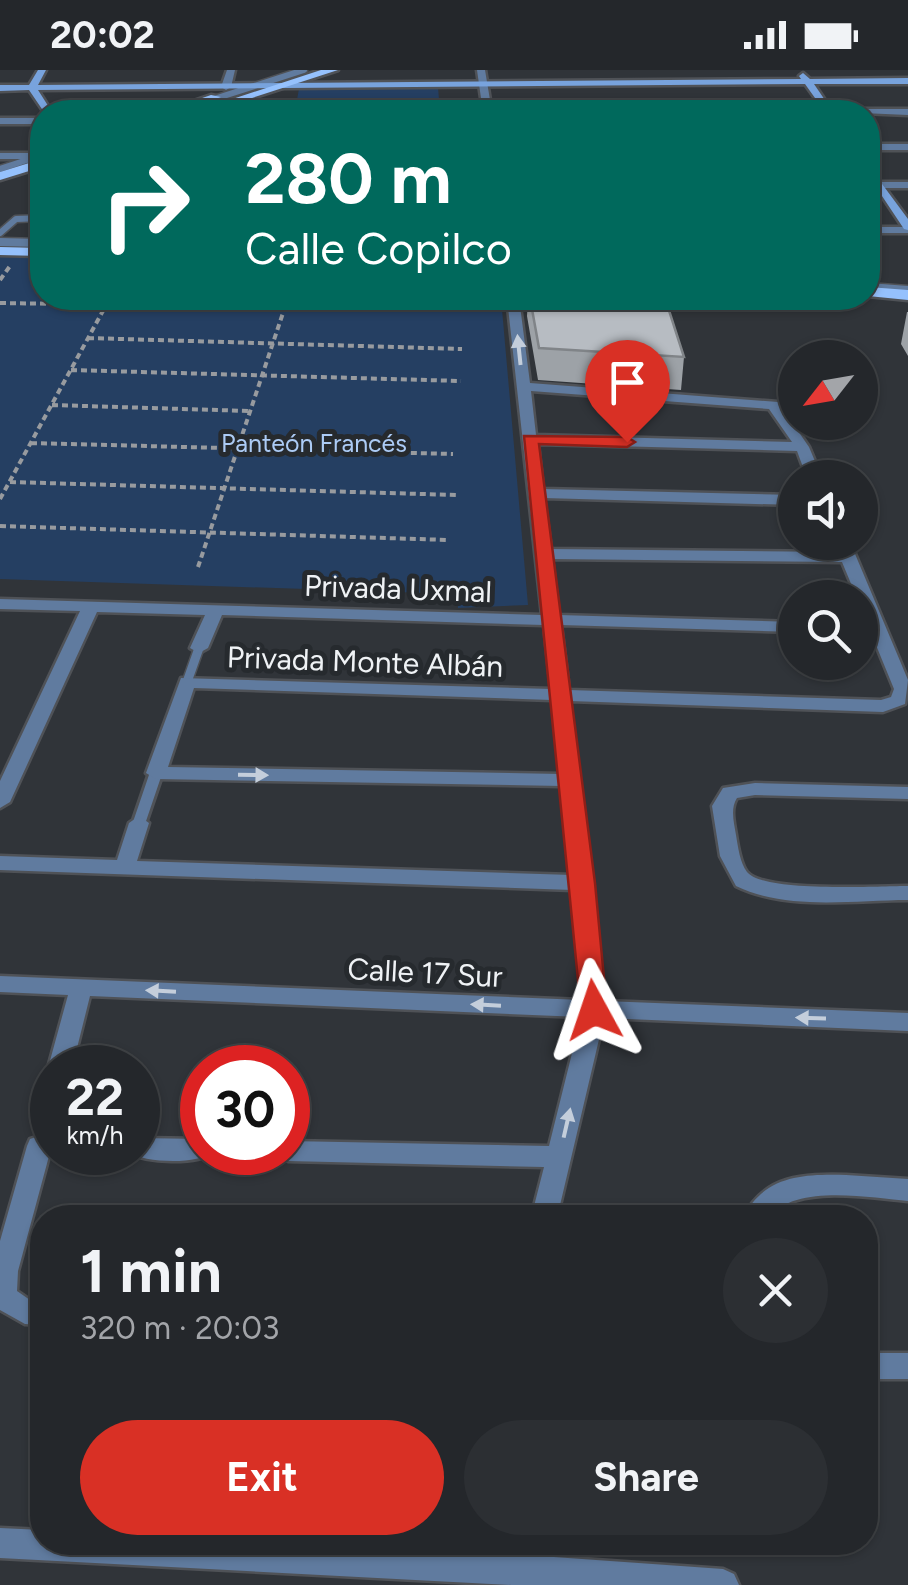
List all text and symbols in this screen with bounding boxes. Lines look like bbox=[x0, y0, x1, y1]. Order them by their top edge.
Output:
text: 20:02 bbox=[50, 12, 155, 58]
text: 280 m bbox=[245, 136, 451, 221]
icon: right bbox=[80, 140, 210, 270]
text: Calle Copilco bbox=[245, 221, 512, 275]
one-way arrow bbox=[510, 334, 526, 366]
pin bbox=[585, 340, 670, 443]
north arrow bbox=[778, 340, 878, 440]
map controls bbox=[778, 340, 878, 680]
icon: arrive bbox=[600, 355, 655, 410]
park label: Panteón Francés bbox=[221, 428, 407, 458]
button: sound bbox=[778, 460, 878, 560]
street label: Privada Uxmal bbox=[303, 567, 493, 610]
button: search bbox=[778, 580, 878, 680]
street label: Privada Monte Albán bbox=[226, 638, 504, 685]
one-way arrow bbox=[238, 767, 270, 783]
street label: Calle 17 Sur bbox=[347, 950, 503, 995]
position arrow bbox=[542, 958, 646, 1062]
one-way arrow bbox=[145, 983, 177, 999]
one-way arrow bbox=[469, 997, 501, 1013]
one-way arrow bbox=[794, 1010, 826, 1026]
speed limit sign: 30 bbox=[180, 1045, 310, 1175]
text: 22 bbox=[66, 1067, 124, 1128]
one-way arrow bbox=[560, 1107, 575, 1138]
text: km/h bbox=[66, 1120, 124, 1150]
text: 1 min bbox=[80, 1235, 222, 1307]
button: close bbox=[723, 1238, 828, 1343]
text: 320 m · 20:03 bbox=[80, 1309, 279, 1347]
button: Exit bbox=[80, 1420, 444, 1535]
button: Share bbox=[464, 1420, 828, 1535]

